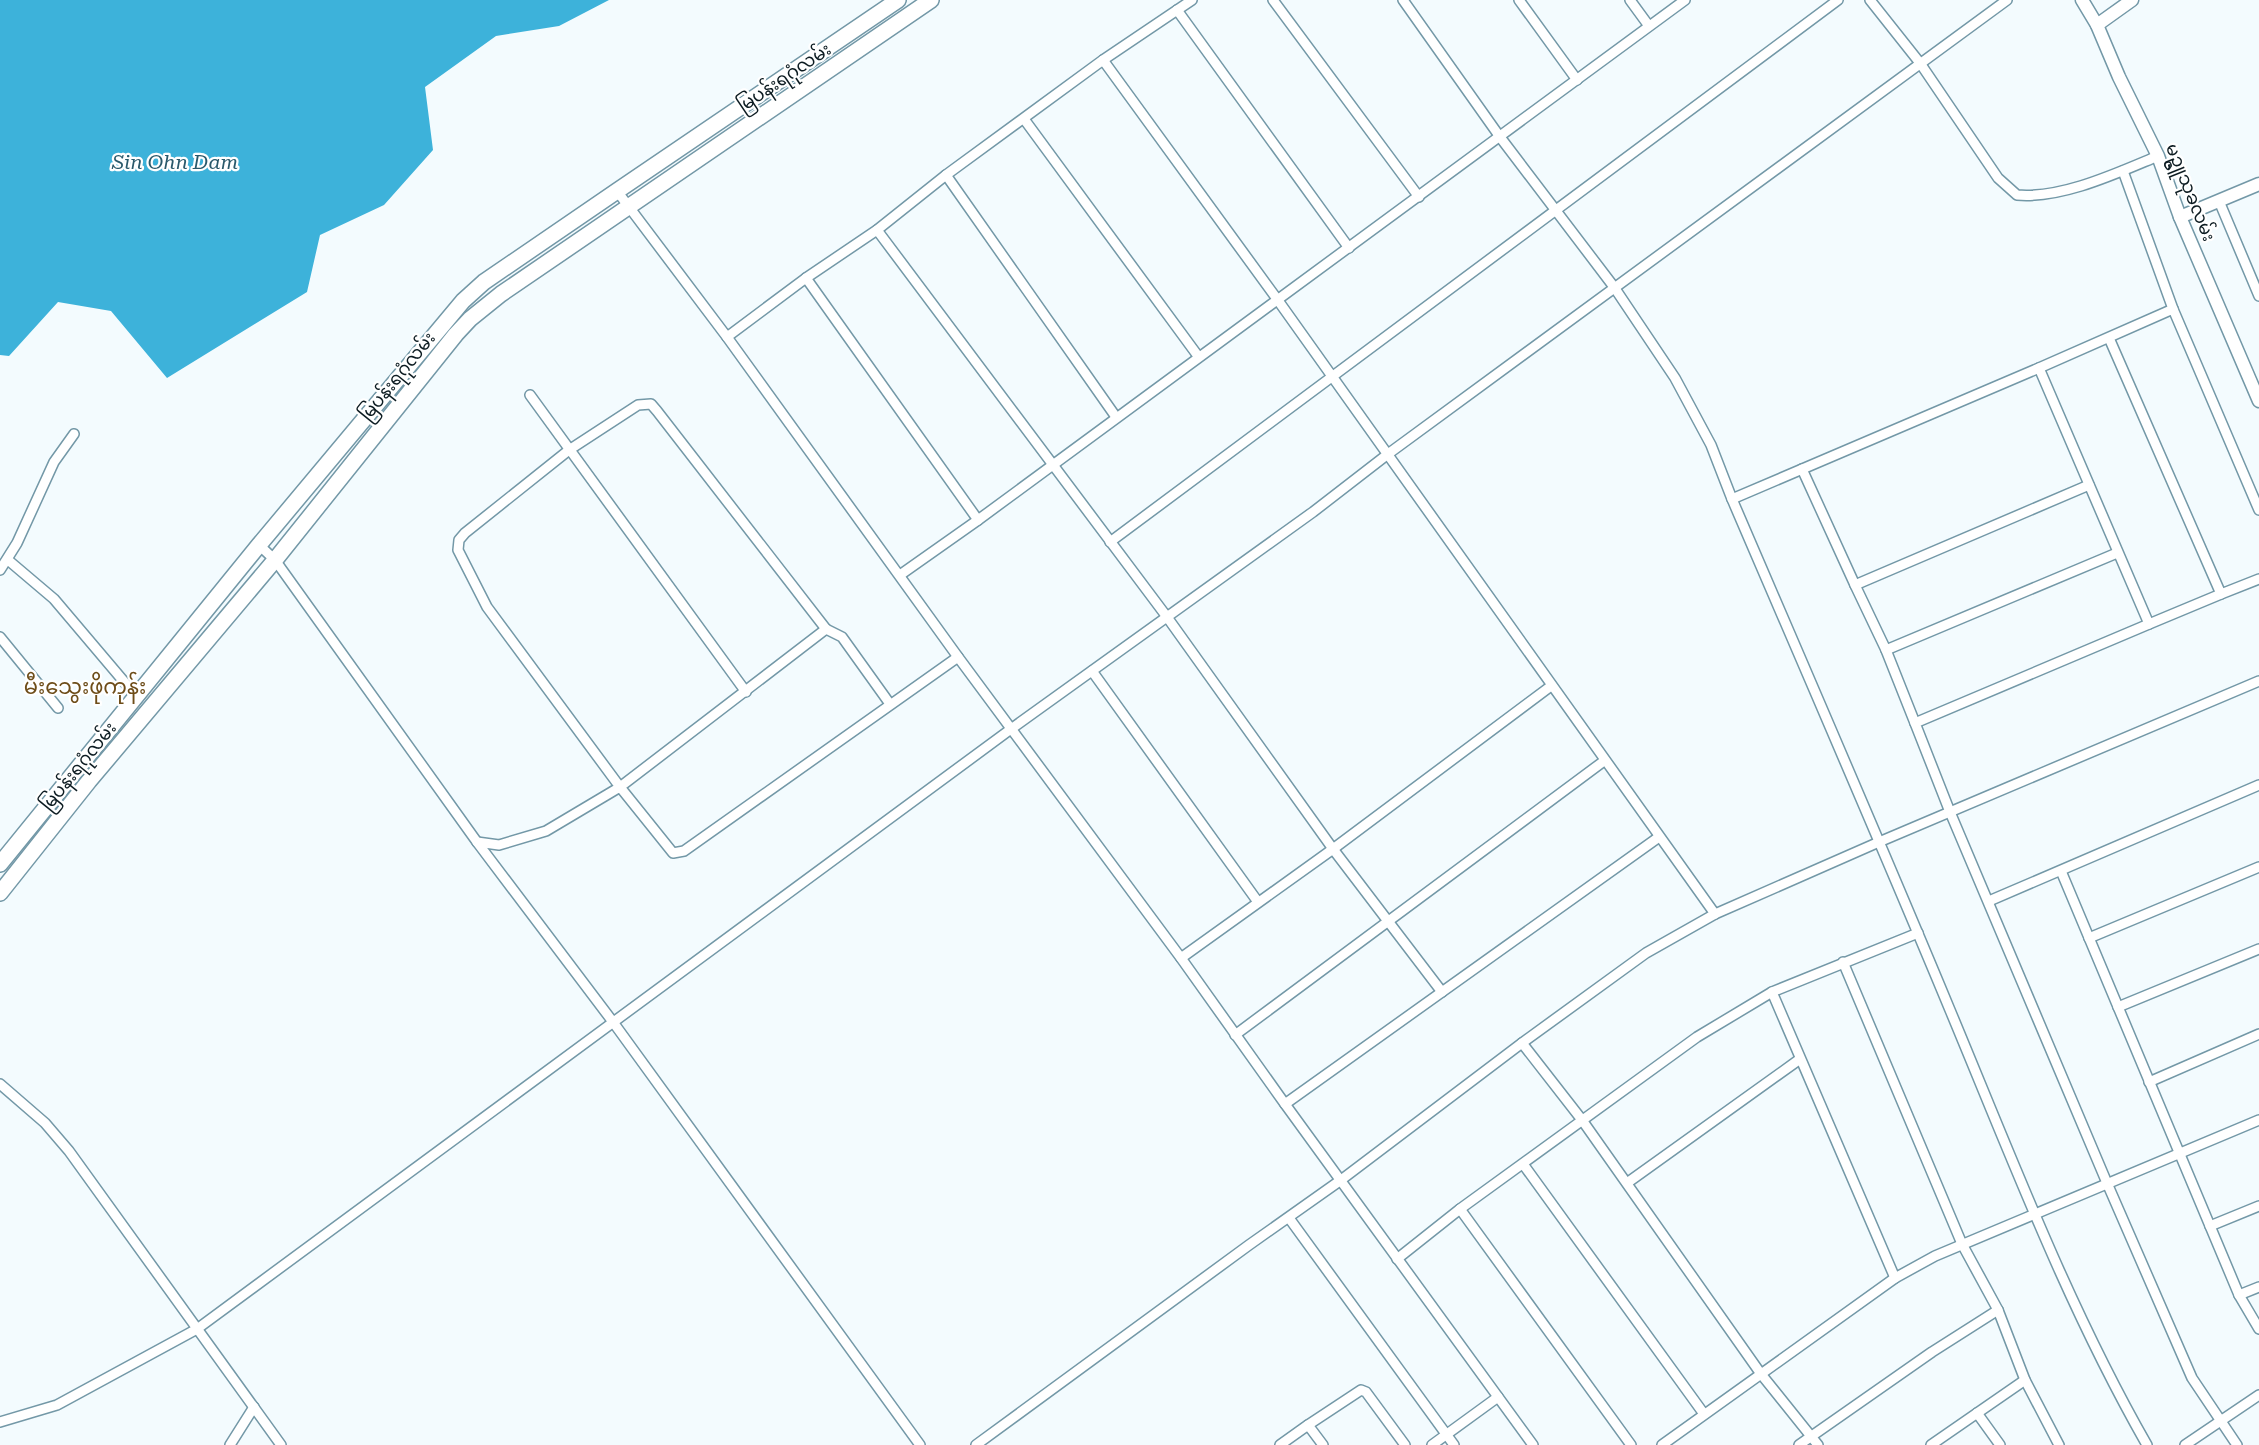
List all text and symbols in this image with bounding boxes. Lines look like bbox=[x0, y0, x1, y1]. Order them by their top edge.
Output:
street label: မြပန်းရဂုံလမ်း bbox=[732, 36, 837, 120]
street label: မဥ္ဇူသုခလမ်း bbox=[2157, 139, 2222, 246]
water label: Sin Ohn Dam bbox=[111, 150, 238, 174]
street label: မြပန်းရဂုံလမ်း bbox=[353, 326, 443, 428]
district label: မီးသွေးဖိုကုန်း bbox=[24, 671, 146, 704]
street label: မြပန်းရဂုံလမ်း bbox=[34, 716, 124, 818]

